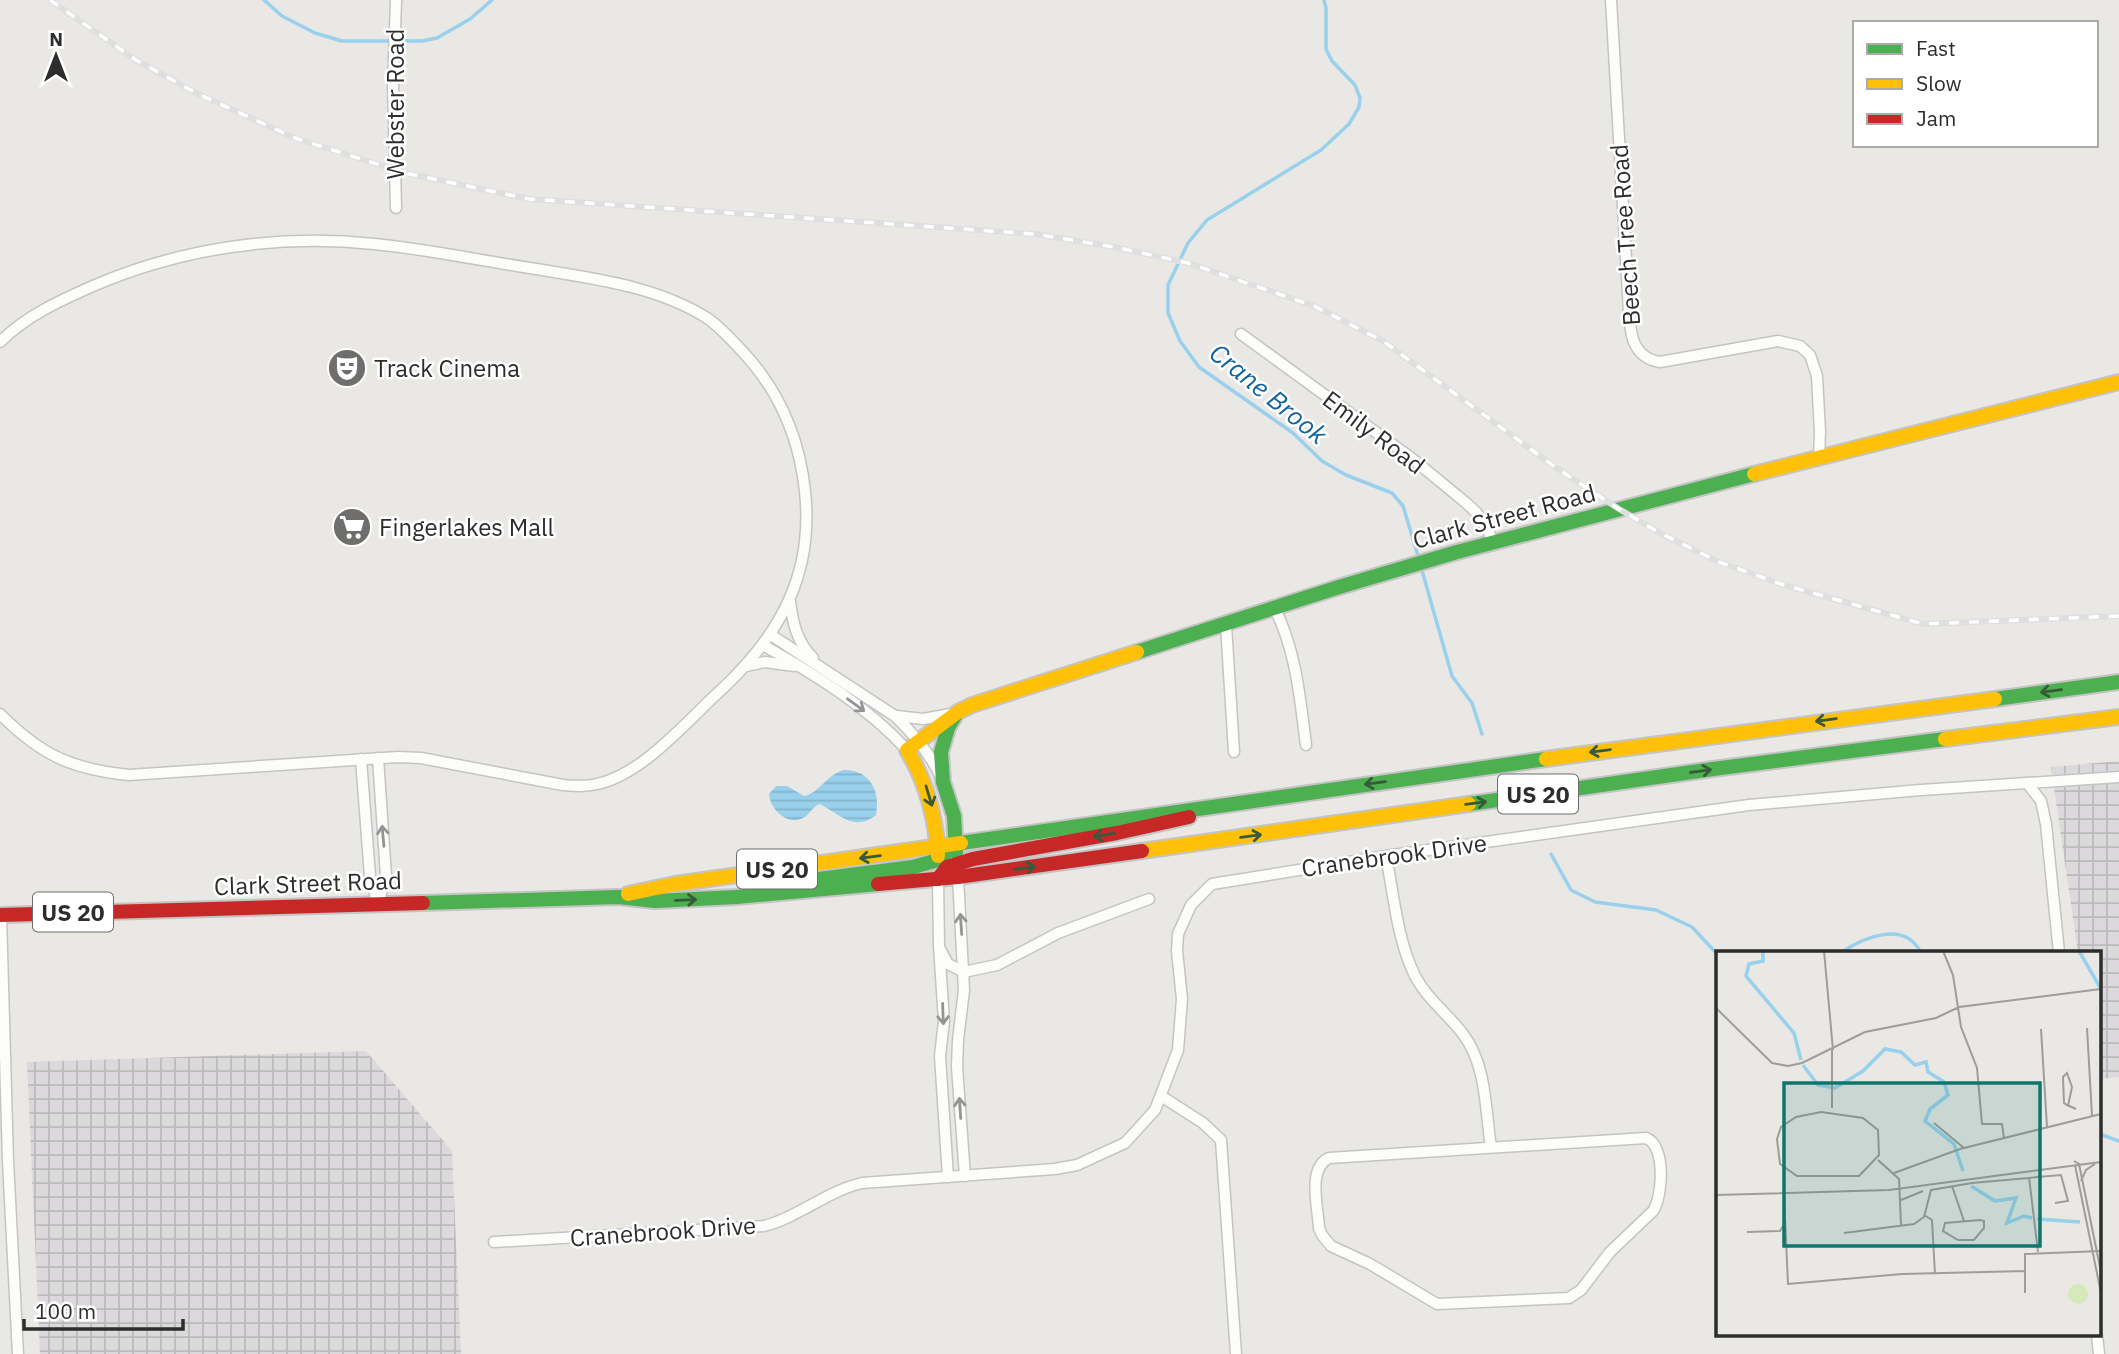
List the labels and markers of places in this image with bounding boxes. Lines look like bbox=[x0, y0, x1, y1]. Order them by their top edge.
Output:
theatre icon: Track Cinema bbox=[326, 347, 368, 389]
place label: Track Cinema bbox=[374, 352, 520, 384]
supermarket icon: Fingerlakes Mall bbox=[331, 506, 373, 548]
place label: Fingerlakes Mall bbox=[379, 511, 554, 543]

